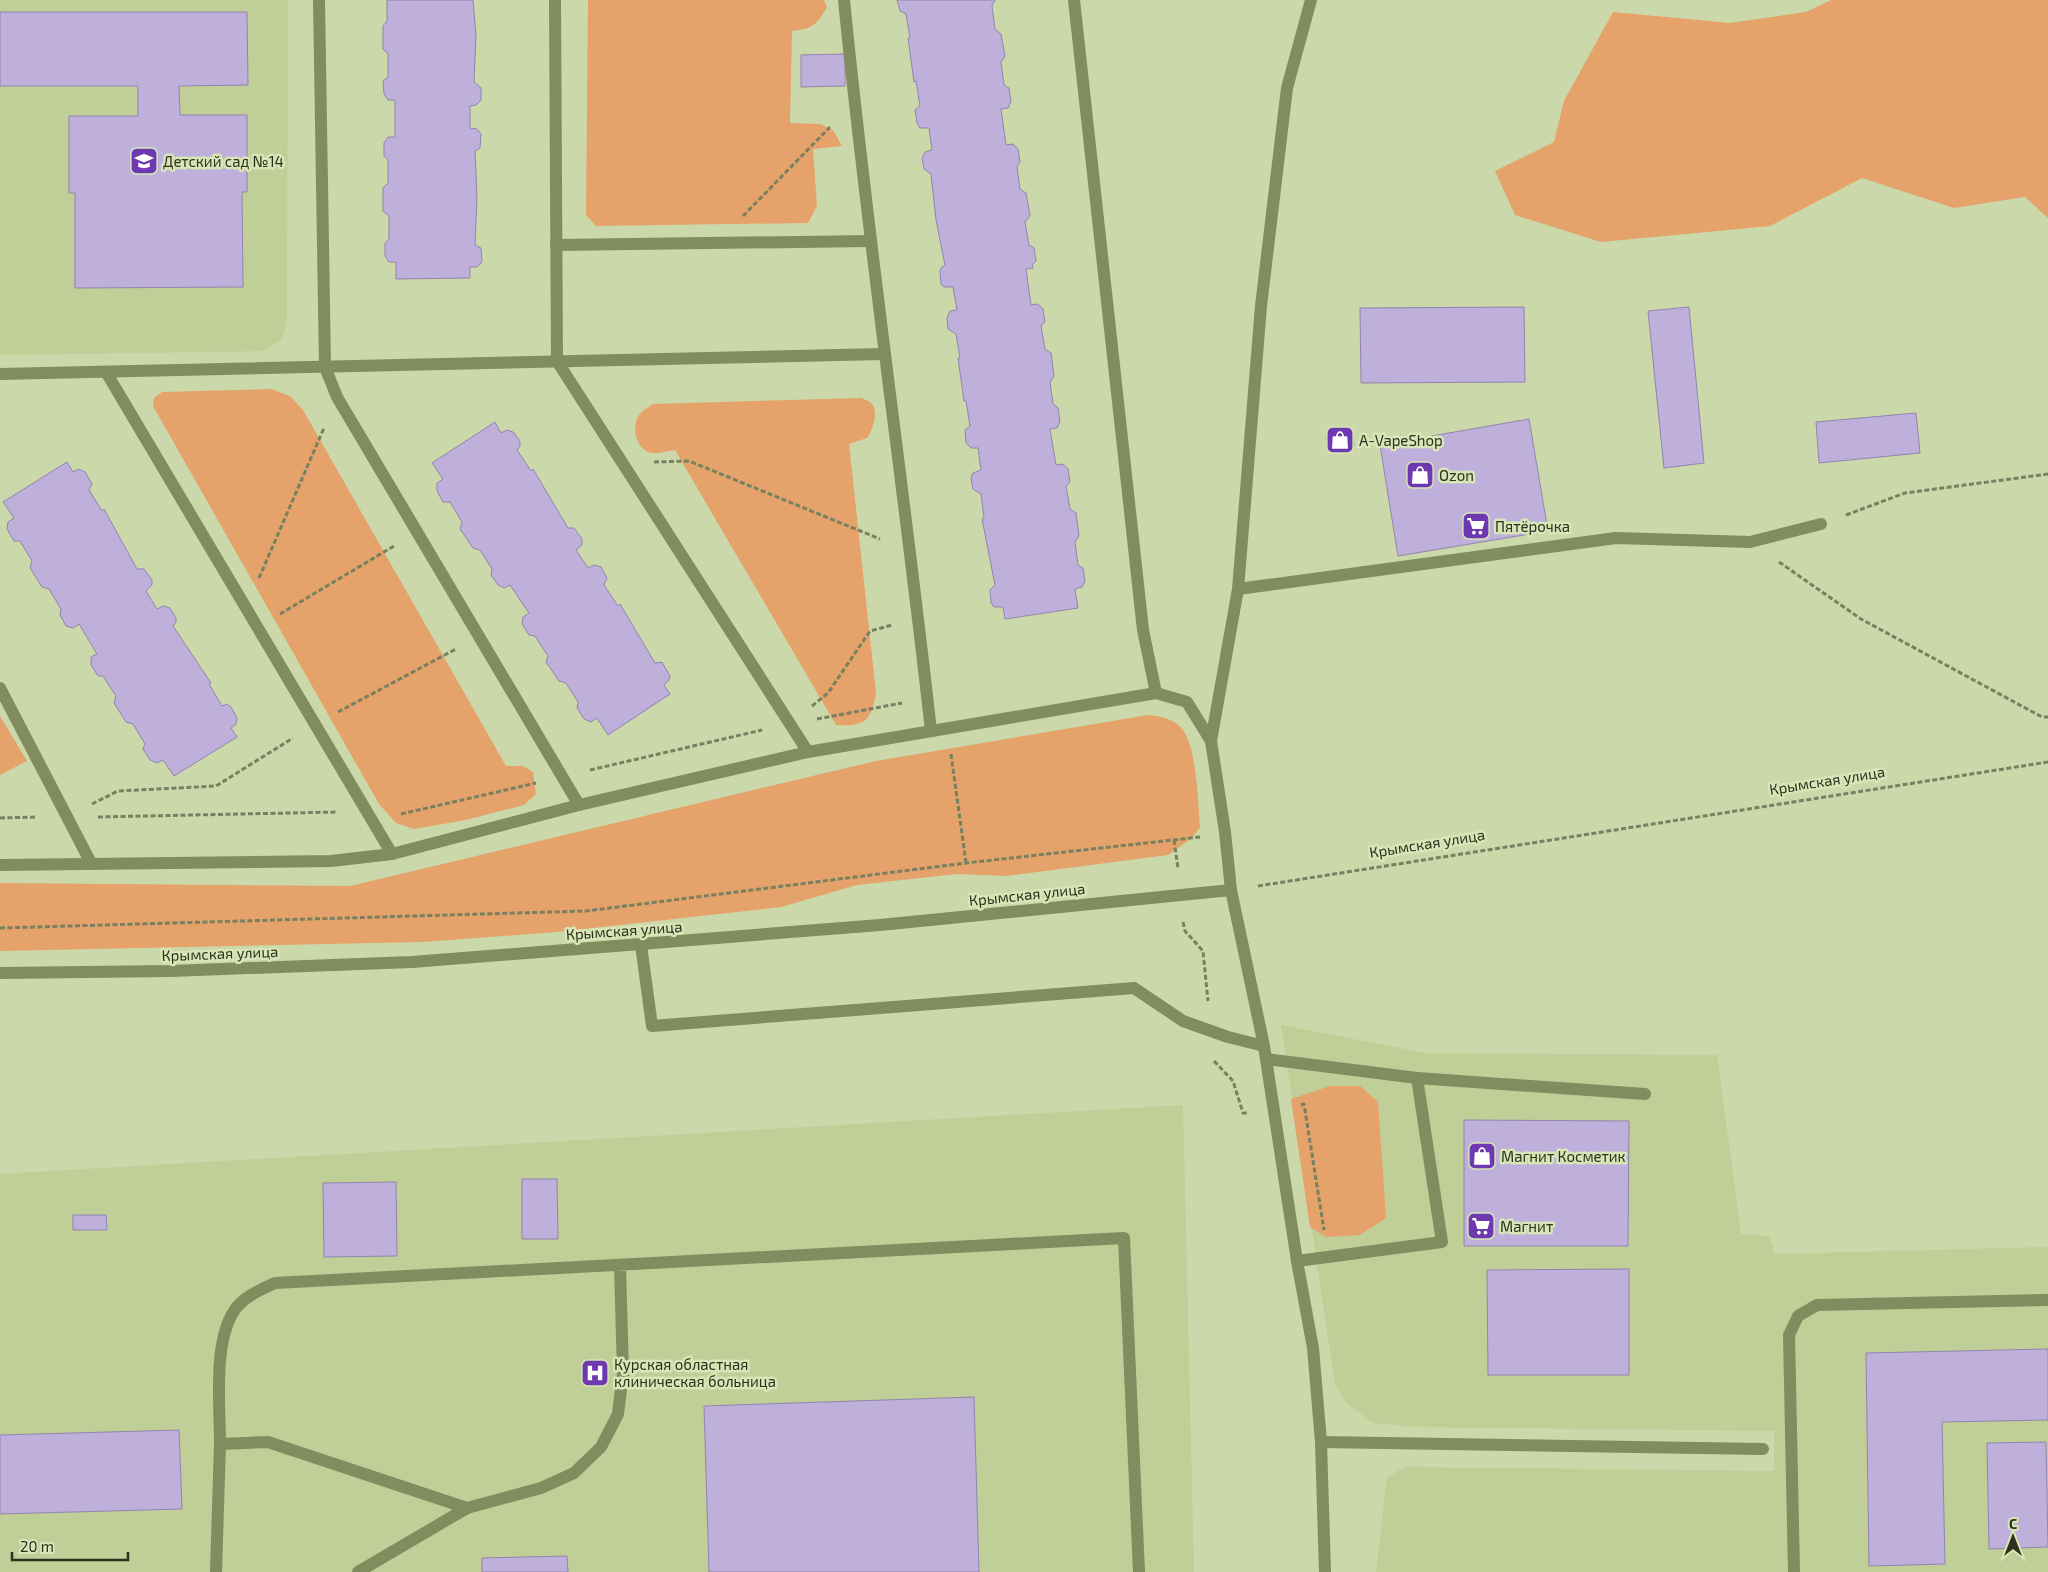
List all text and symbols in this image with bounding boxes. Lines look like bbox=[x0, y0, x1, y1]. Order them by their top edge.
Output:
school or university icon: Детский сад №14 bbox=[129, 146, 159, 176]
place label: Детский сад №14 bbox=[163, 152, 284, 170]
shop icon: A-VapeShop bbox=[1325, 425, 1355, 455]
place label: A-VapeShop bbox=[1359, 431, 1443, 449]
shop icon: Ozon bbox=[1405, 460, 1435, 490]
place label: Ozon bbox=[1439, 466, 1474, 484]
supermarket icon: Пятёрочка bbox=[1461, 511, 1491, 541]
place label: Пятёрочка bbox=[1495, 517, 1570, 535]
street label: Крымская улица bbox=[1768, 762, 1886, 799]
street label: Крымская улица bbox=[1368, 825, 1486, 862]
street label: Крымская улица bbox=[968, 879, 1086, 910]
street label: Крымская улица bbox=[565, 917, 683, 944]
street label: Крымская улица bbox=[161, 942, 279, 965]
shop icon: Магнит Косметик bbox=[1467, 1141, 1497, 1171]
place label: Магнит Косметик bbox=[1501, 1147, 1626, 1165]
supermarket icon: Магнит bbox=[1466, 1211, 1496, 1241]
place label: Магнит bbox=[1500, 1217, 1553, 1235]
place label: Курская областная клиническая больница bbox=[614, 1355, 776, 1390]
hospital icon: Курская областная клиническая больница bbox=[580, 1358, 610, 1388]
north arrow bbox=[1988, 1512, 2038, 1562]
text: С bbox=[2009, 1515, 2017, 1532]
scale bar bbox=[12, 1530, 129, 1562]
text: 20 m bbox=[20, 1537, 54, 1555]

